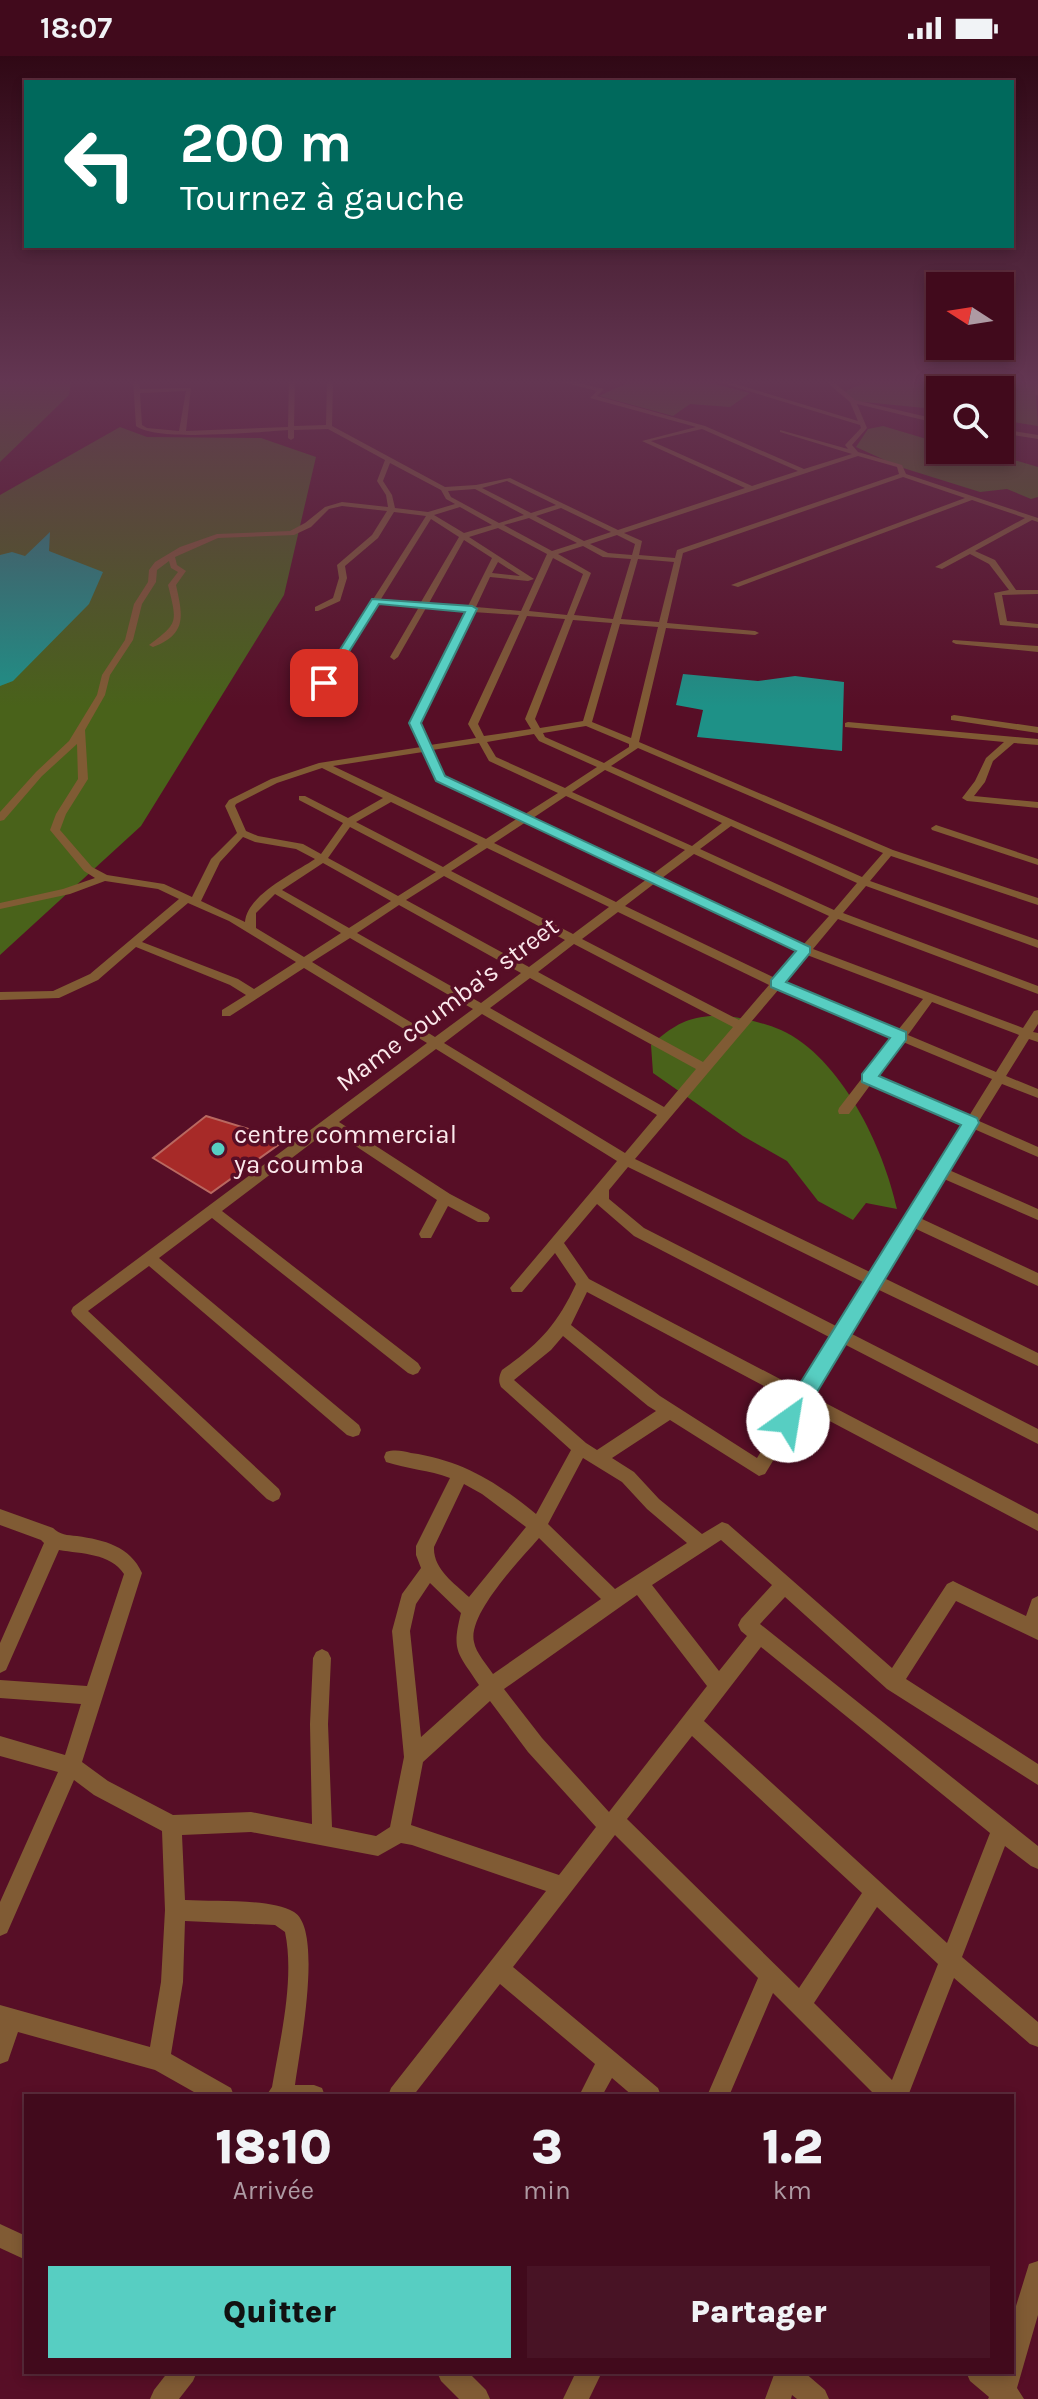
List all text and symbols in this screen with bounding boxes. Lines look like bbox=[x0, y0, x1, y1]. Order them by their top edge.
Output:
text: 18:07 bbox=[40, 10, 112, 46]
text: 200 m bbox=[180, 110, 352, 175]
icon: left bbox=[48, 112, 152, 216]
text: Tournez à gauche bbox=[180, 177, 465, 219]
north arrow bbox=[926, 272, 1014, 360]
map controls bbox=[926, 272, 1014, 464]
button: search bbox=[926, 376, 1014, 464]
pin bbox=[290, 649, 358, 717]
icon: arrive bbox=[302, 661, 346, 705]
street label: Mame coumba's street bbox=[330, 911, 565, 1098]
place label: centre commercial ya coumba bbox=[233, 1119, 457, 1180]
marker: centre commercial ya coumba bbox=[209, 1140, 227, 1158]
position arrow bbox=[746, 1379, 830, 1463]
text: 18:10 bbox=[215, 2119, 332, 2175]
text: 3 bbox=[531, 2119, 563, 2175]
text: 1.2 bbox=[762, 2119, 823, 2175]
text: Arrivée bbox=[233, 2175, 314, 2206]
text: min bbox=[523, 2175, 571, 2206]
text: km bbox=[773, 2175, 812, 2206]
button: Quitter bbox=[48, 2266, 511, 2358]
button: Partager bbox=[527, 2266, 990, 2358]

